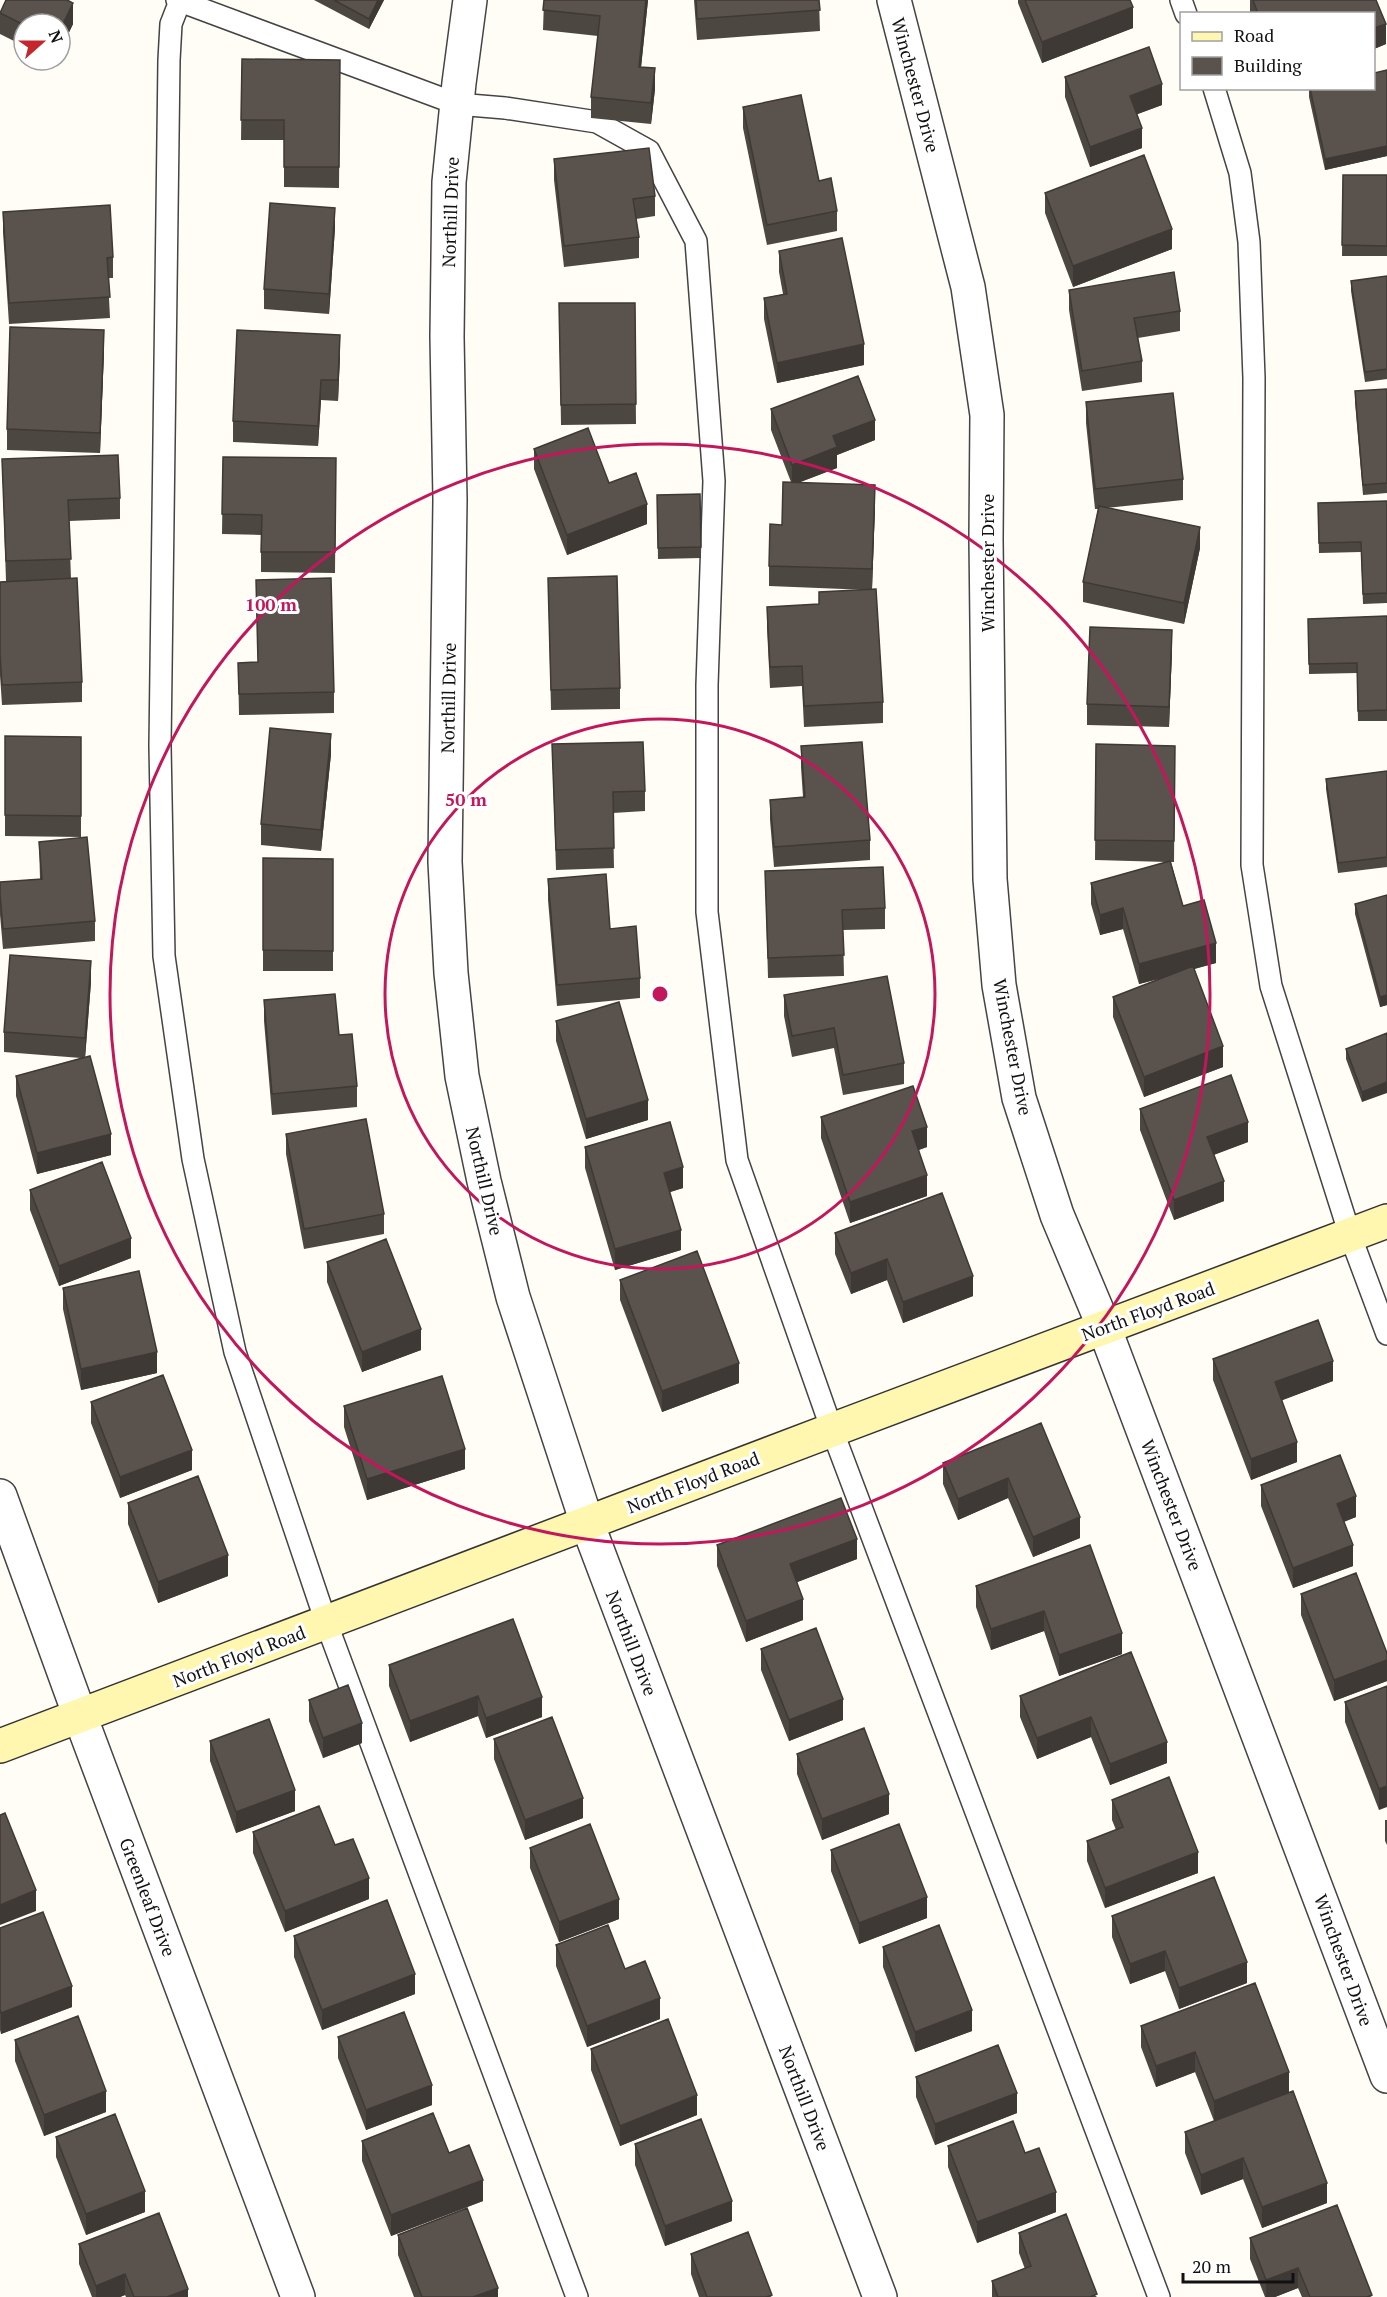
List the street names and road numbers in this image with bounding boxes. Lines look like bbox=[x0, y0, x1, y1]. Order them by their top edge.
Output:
street label: Winchester Drive bbox=[886, 15, 946, 155]
street label: Northill Drive bbox=[436, 156, 464, 268]
street label: Winchester Drive bbox=[975, 494, 999, 632]
street label: Northill Drive bbox=[435, 642, 461, 754]
street label: Winchester Drive bbox=[988, 977, 1038, 1117]
street label: Northill Drive bbox=[461, 1124, 509, 1238]
street label: North Floyd Road bbox=[1078, 1276, 1218, 1346]
street label: Winchester Drive bbox=[1136, 1436, 1208, 1574]
street label: North Floyd Road bbox=[623, 1446, 763, 1518]
street label: Northill Drive bbox=[601, 1587, 663, 1699]
street label: North Floyd Road bbox=[169, 1620, 309, 1692]
street label: Greenleaf Drive bbox=[114, 1834, 182, 1960]
street label: Winchester Drive bbox=[1309, 1891, 1379, 2029]
street label: Northill Drive bbox=[774, 2042, 836, 2154]

